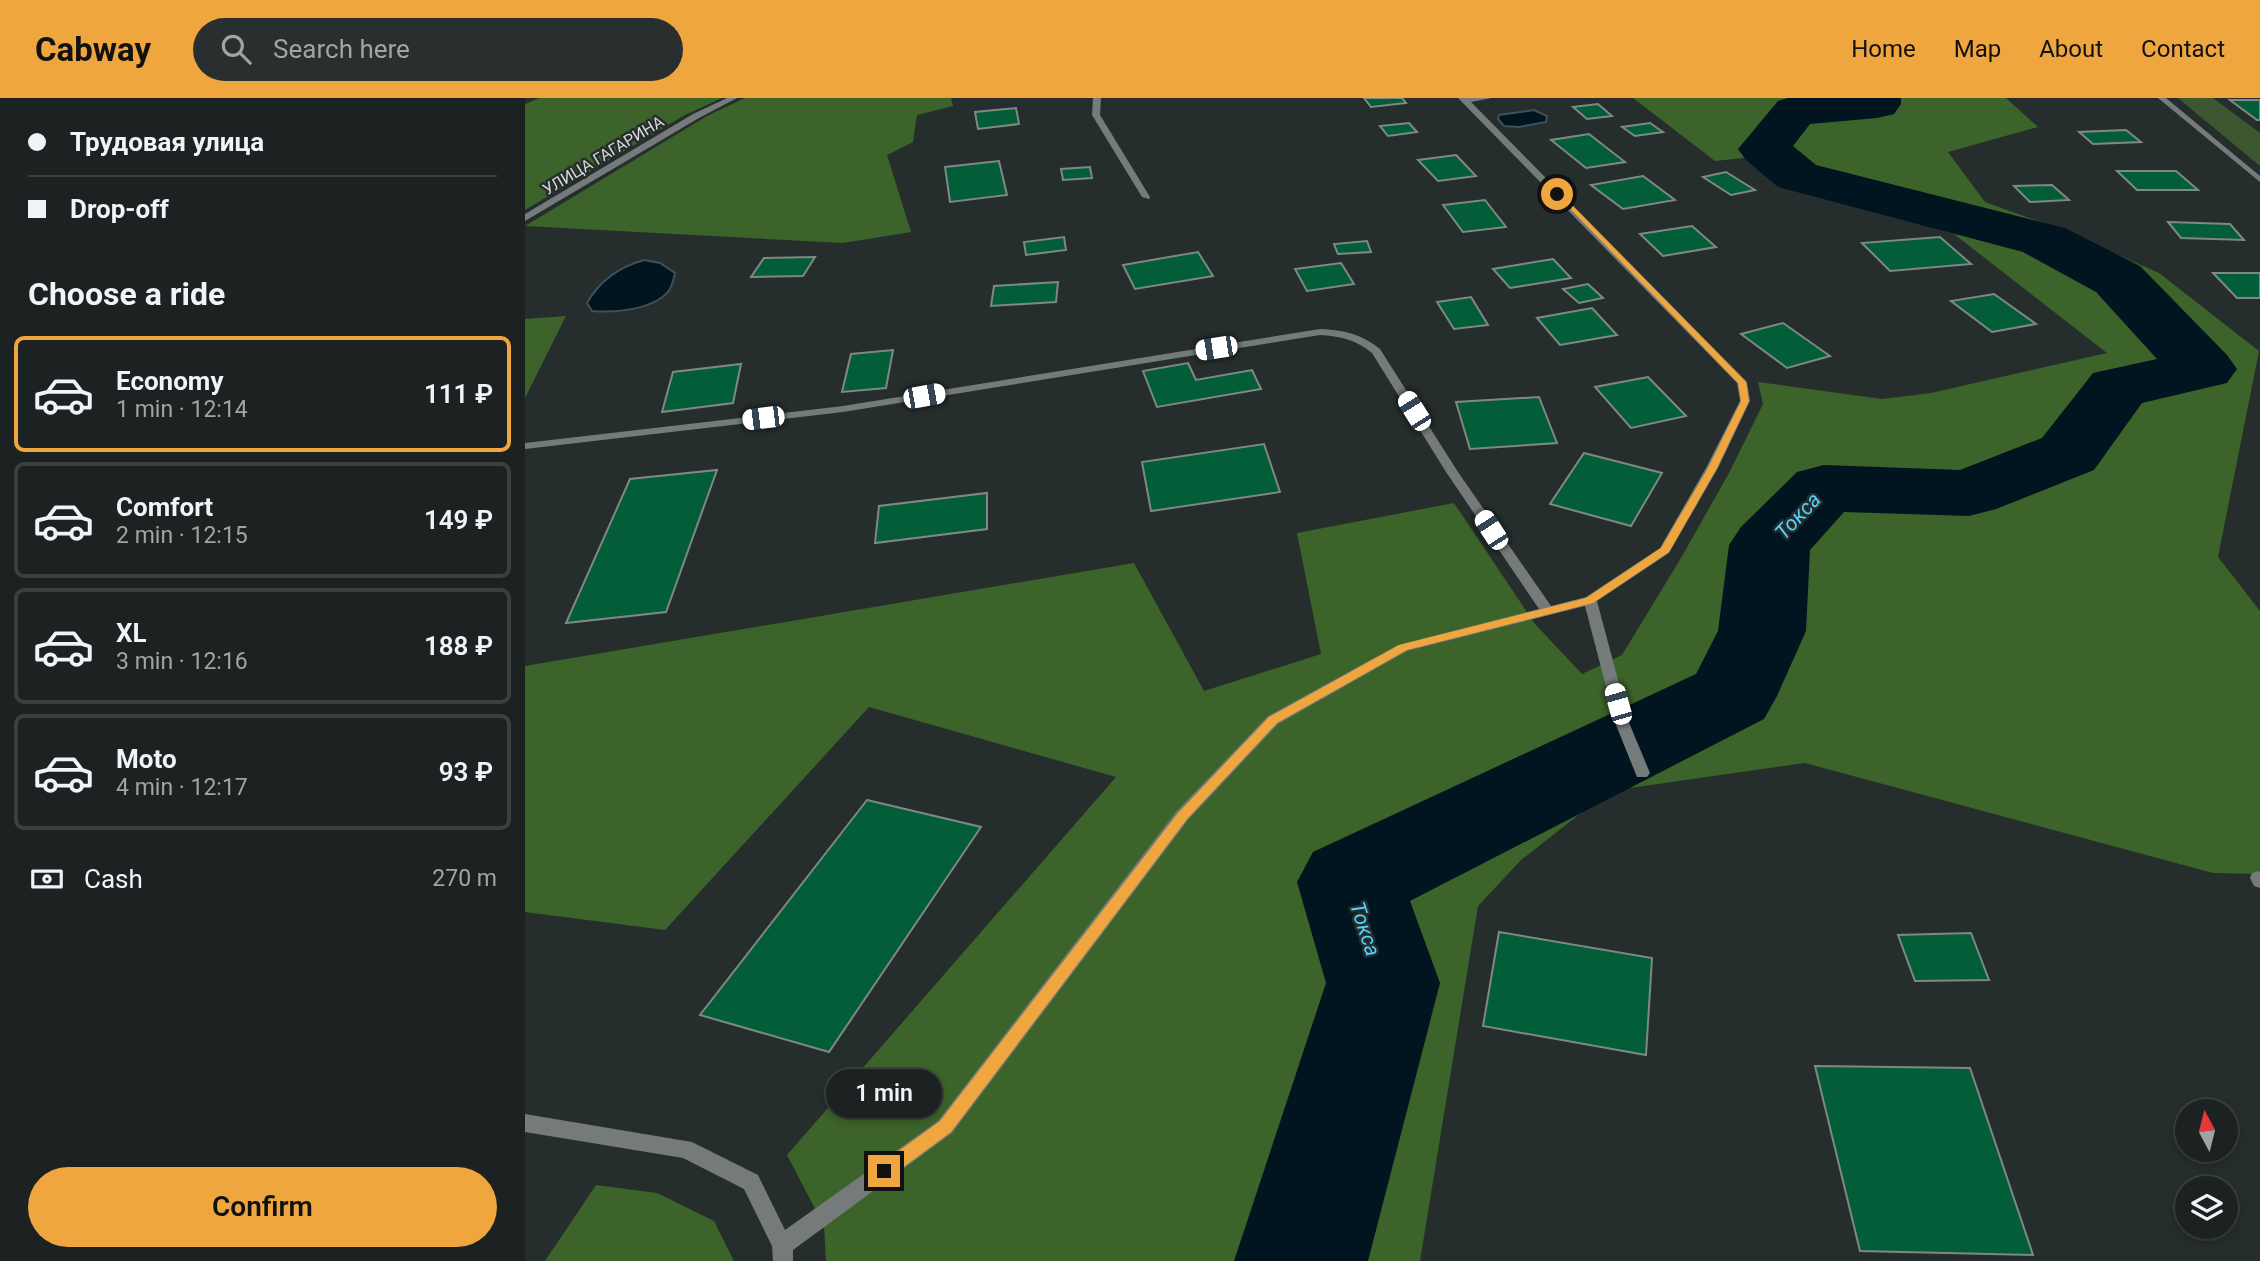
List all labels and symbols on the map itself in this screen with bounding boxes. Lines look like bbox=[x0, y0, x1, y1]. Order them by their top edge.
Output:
street label: УЛИЦА ГАГАРИНА bbox=[539, 112, 668, 199]
route start bbox=[1541, 178, 1573, 210]
car bbox=[1194, 334, 1239, 362]
car bbox=[902, 382, 947, 410]
car bbox=[1394, 388, 1435, 434]
car bbox=[741, 405, 786, 431]
water label: Токса bbox=[1770, 488, 1826, 544]
car bbox=[1471, 507, 1512, 553]
car bbox=[1603, 681, 1634, 727]
water label: Токса bbox=[1345, 899, 1385, 959]
callout: 1 min bbox=[826, 1070, 942, 1118]
north arrow bbox=[2175, 1099, 2238, 1162]
route end bbox=[868, 1155, 900, 1187]

